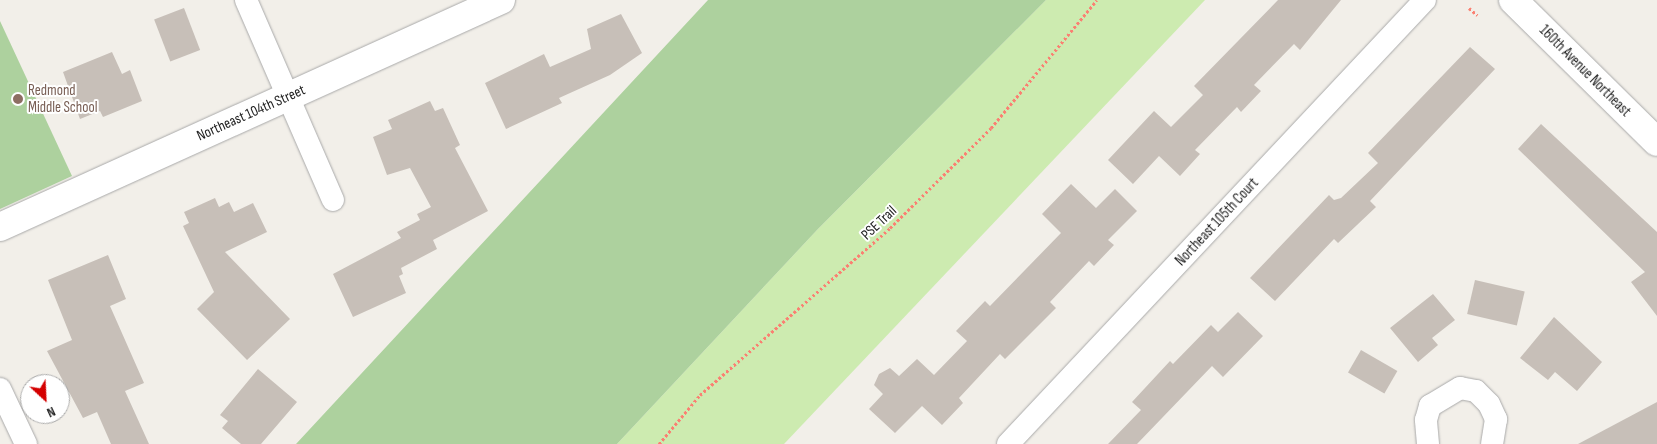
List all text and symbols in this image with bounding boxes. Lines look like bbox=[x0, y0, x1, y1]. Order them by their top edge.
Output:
street label: 160th Avenue Northeast bbox=[1535, 21, 1635, 121]
place label: Redmond Middle School bbox=[28, 81, 97, 116]
street label: Northeast 104th Street bbox=[194, 81, 308, 145]
marker: Redmond Middle School bbox=[12, 93, 24, 105]
street label: Northeast 105th Court bbox=[1172, 174, 1262, 270]
street label: PSE Trail bbox=[858, 202, 900, 244]
north arrow bbox=[20, 374, 70, 424]
text: N bbox=[44, 403, 58, 421]

